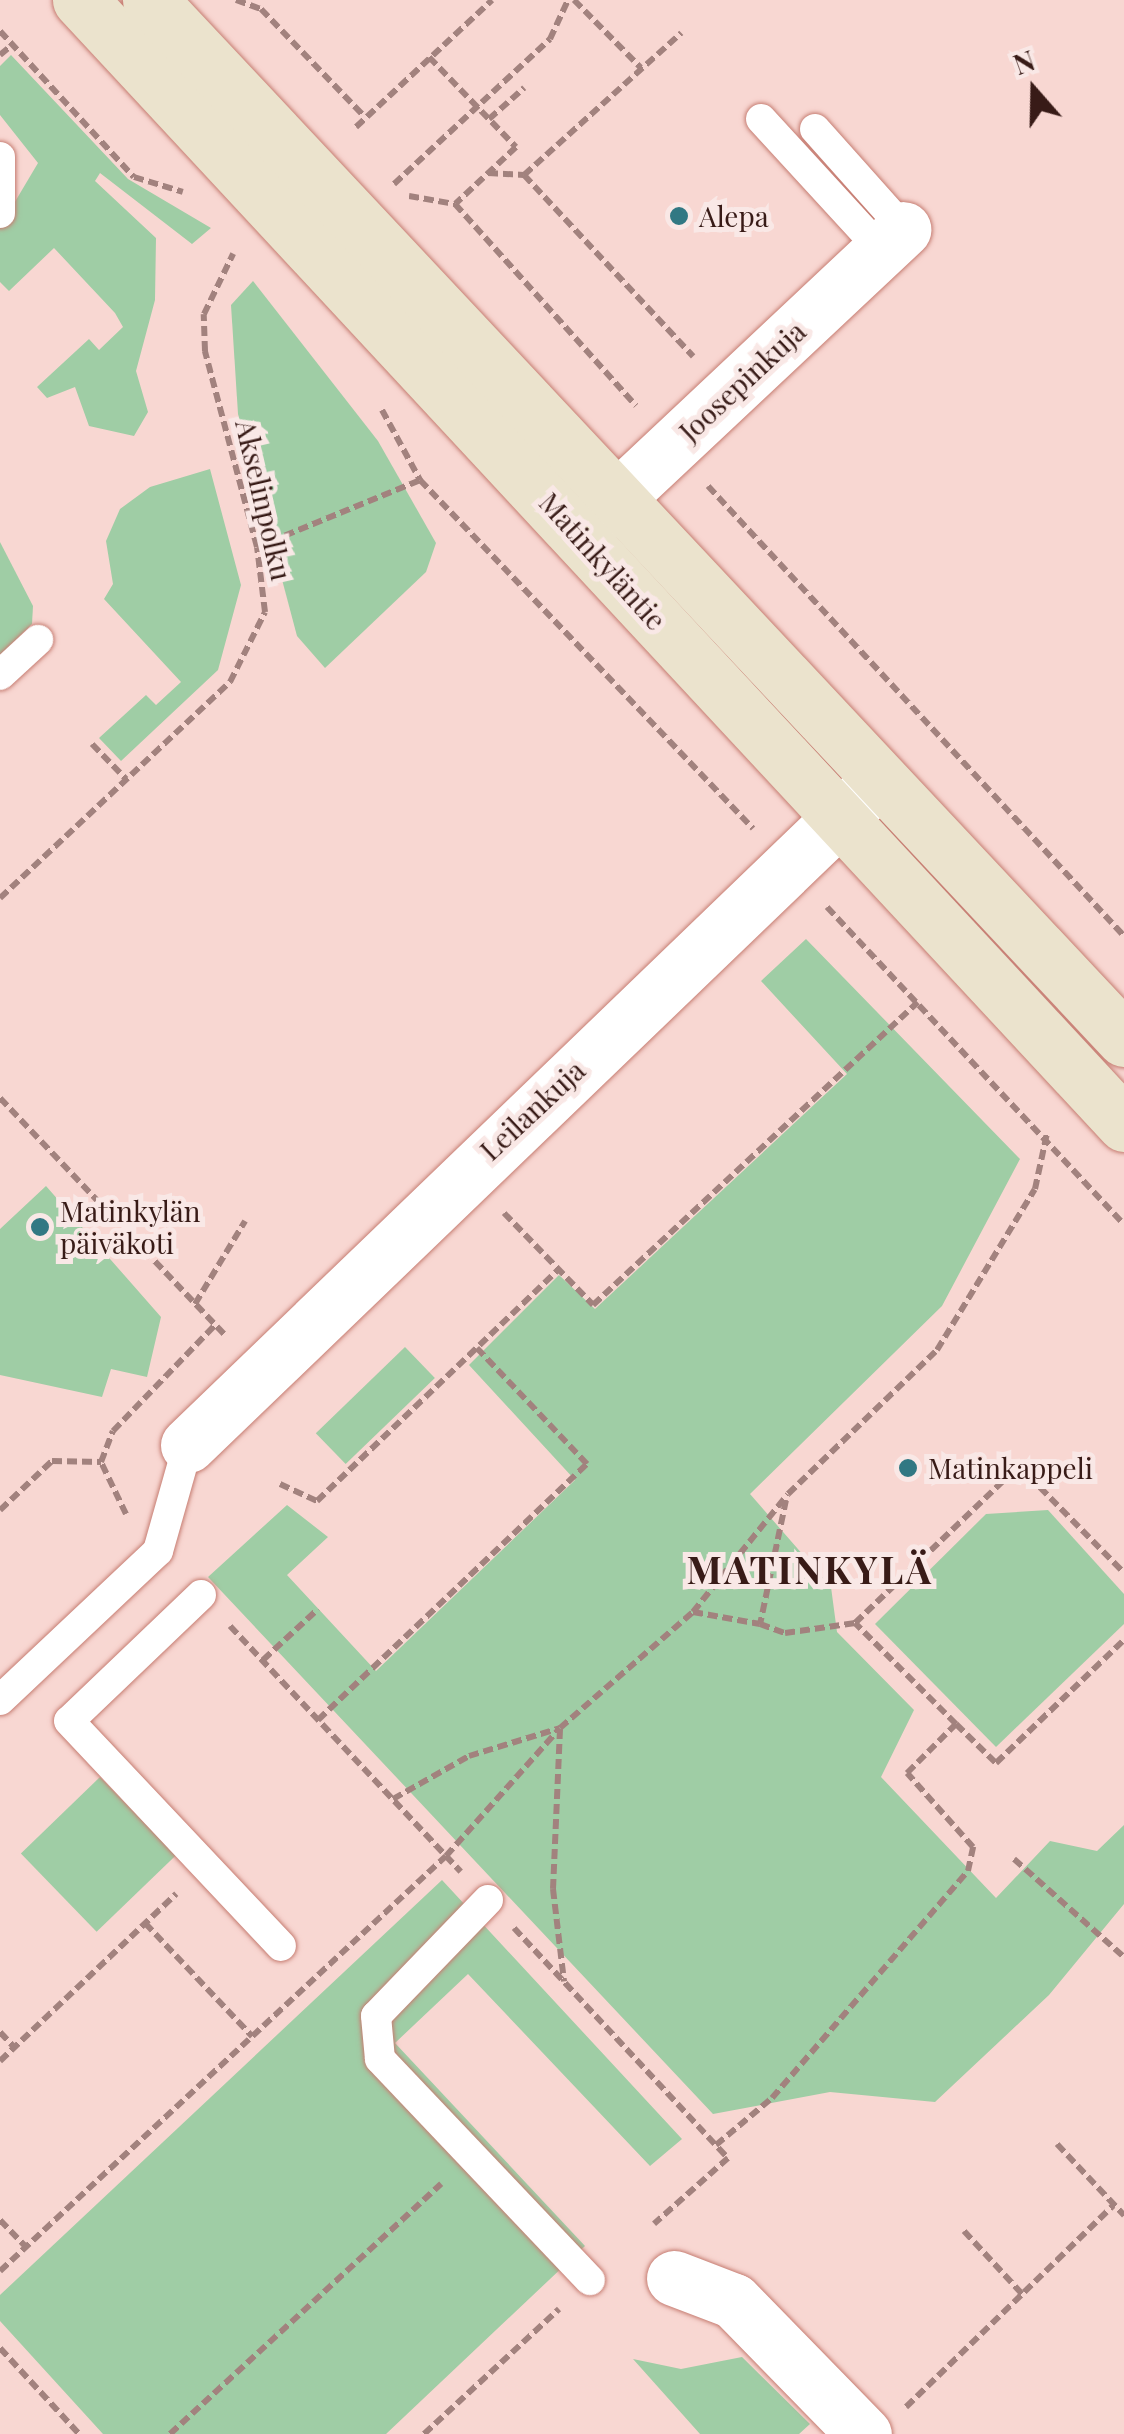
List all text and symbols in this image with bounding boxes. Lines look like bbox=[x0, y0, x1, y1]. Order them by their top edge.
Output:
north arrow bbox=[984, 40, 1084, 140]
text: N bbox=[1008, 40, 1039, 82]
place label: Alepa bbox=[699, 199, 769, 233]
marker: Alepa bbox=[668, 205, 690, 227]
street label: Joosepinkuja bbox=[672, 314, 812, 448]
street label: Akselinpolku bbox=[229, 416, 299, 584]
street label: Matinkyläntie bbox=[533, 486, 673, 636]
street label: Leilankuja bbox=[473, 1053, 591, 1167]
place label: Matinkylän päiväkoti bbox=[60, 1194, 201, 1260]
marker: Matinkylän päiväkoti bbox=[29, 1216, 51, 1238]
place label: Matinkappeli bbox=[928, 1451, 1093, 1485]
marker: Matinkappeli bbox=[897, 1457, 919, 1479]
district label: MATINKYLÄ bbox=[687, 1546, 933, 1592]

